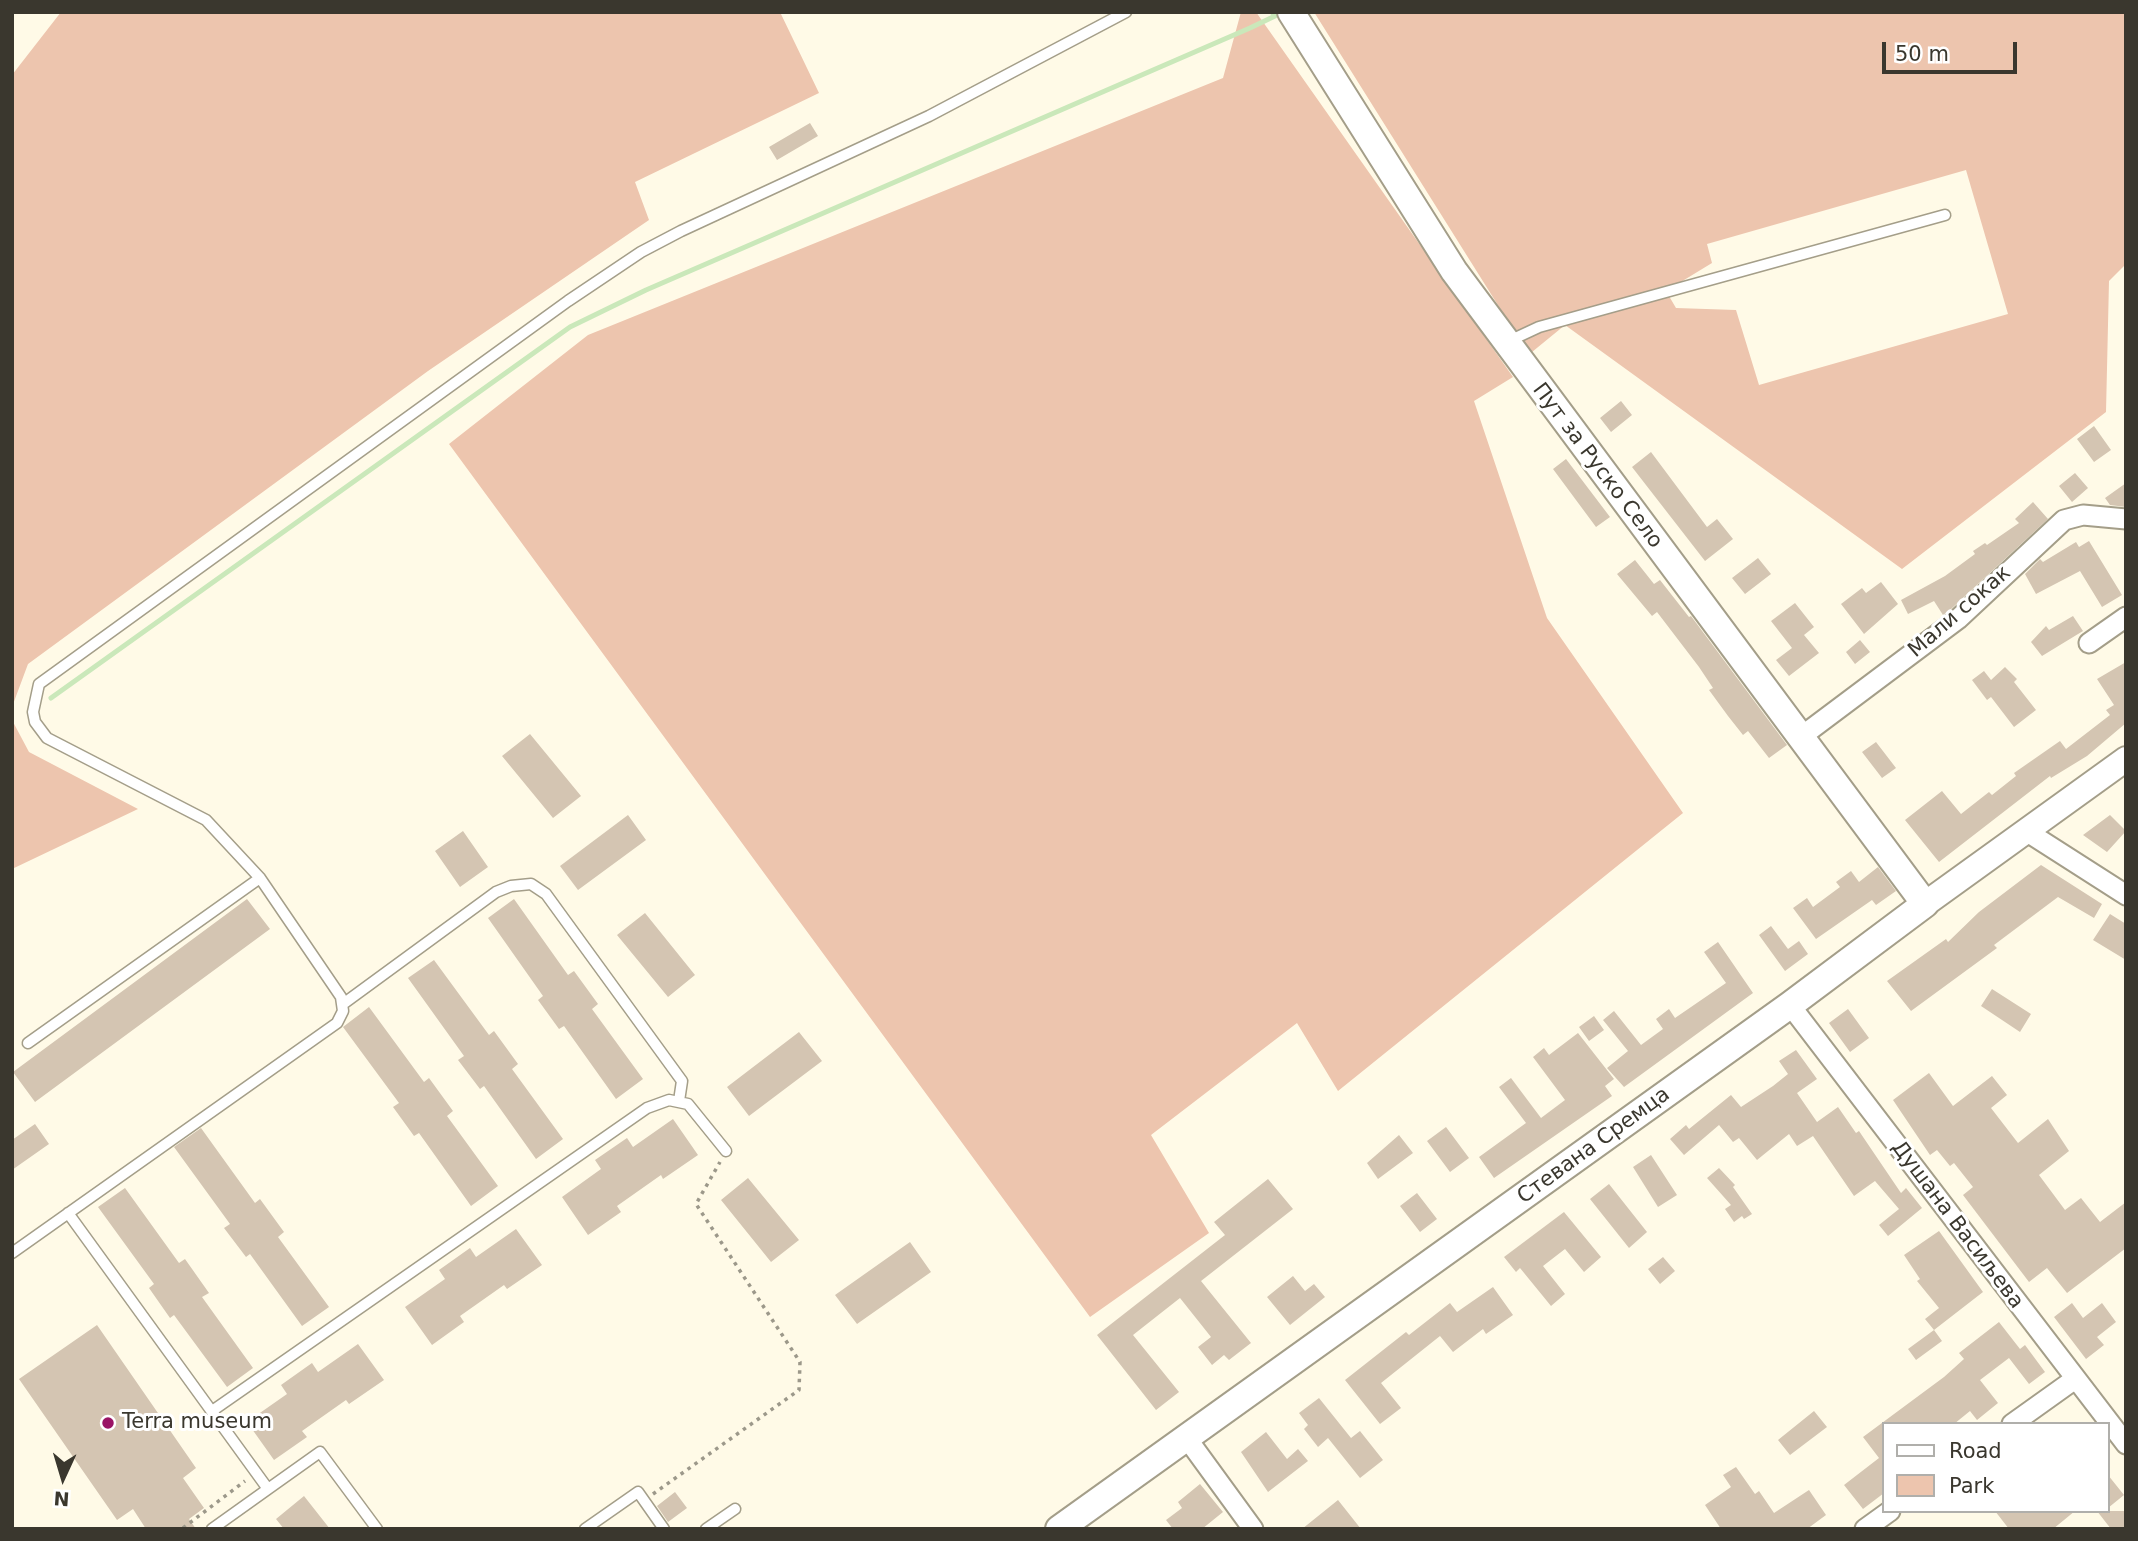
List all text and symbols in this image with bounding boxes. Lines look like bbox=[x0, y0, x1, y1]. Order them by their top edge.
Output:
scale bar bbox=[1886, 28, 2021, 72]
text: 50 m bbox=[1895, 42, 1949, 66]
street label: Пут за Руско Село bbox=[1527, 378, 1667, 554]
street label: Мали сокак bbox=[1904, 561, 2016, 663]
street label: Стевана Сремца bbox=[1513, 1082, 1675, 1210]
street label: Душана Васиљева bbox=[1886, 1136, 2028, 1314]
place label: Terra museum bbox=[122, 1410, 272, 1436]
marker: Terra museum bbox=[100, 1415, 116, 1431]
legend bbox=[1882, 1422, 2110, 1513]
text: Road bbox=[1949, 1439, 2002, 1463]
north arrow bbox=[28, 1443, 98, 1513]
text: Park bbox=[1949, 1474, 1994, 1498]
text: N bbox=[53, 1487, 70, 1510]

